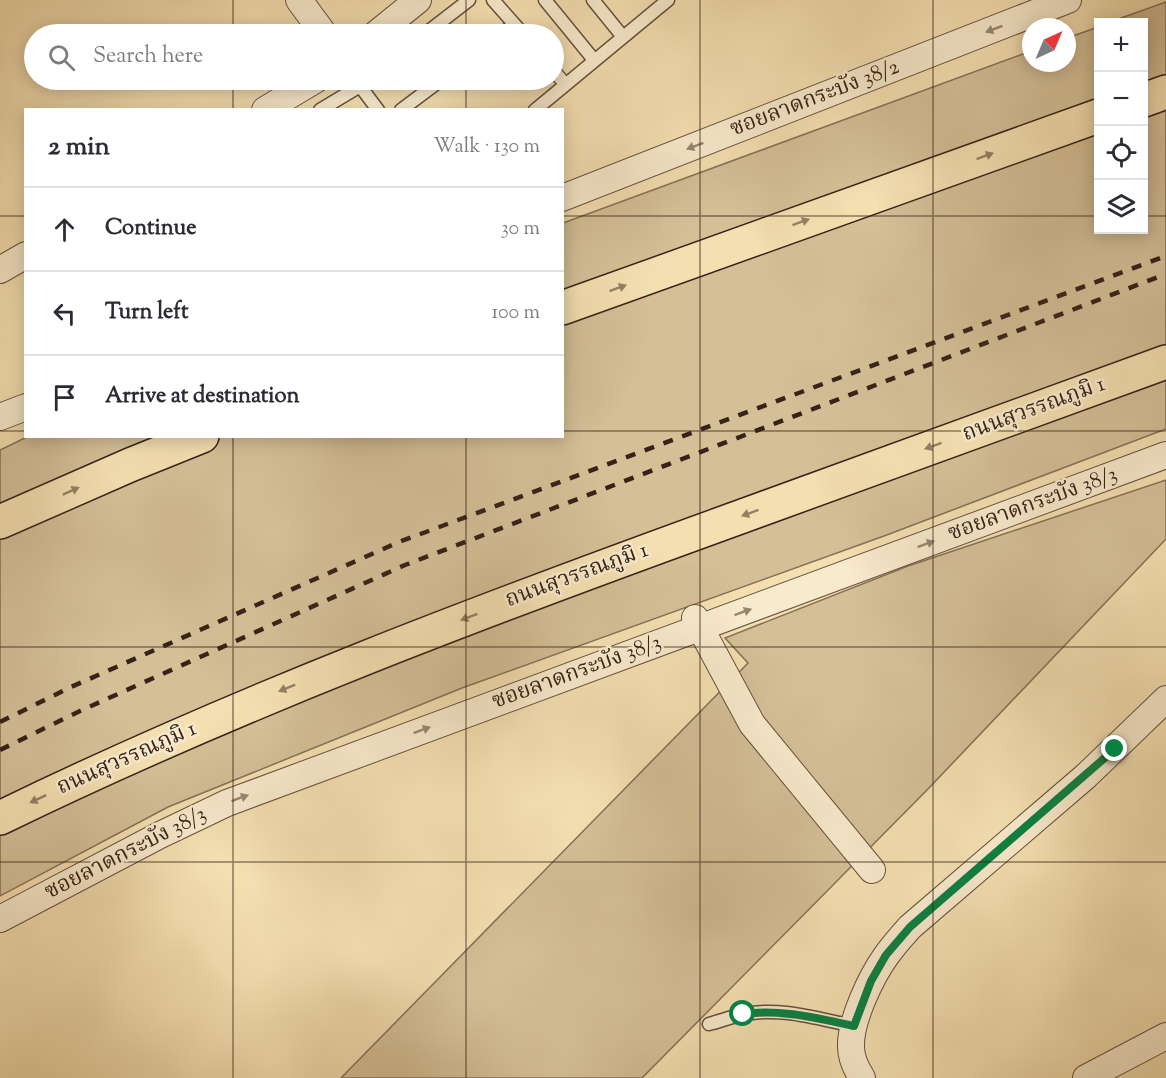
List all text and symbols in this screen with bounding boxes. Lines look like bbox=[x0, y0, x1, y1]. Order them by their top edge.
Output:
north arrow bbox=[1022, 18, 1076, 72]
map controls bbox=[1094, 18, 1148, 234]
button: + bbox=[1094, 18, 1148, 72]
search box bbox=[24, 24, 564, 90]
one-way arrow bbox=[985, 24, 1003, 34]
icon: search bbox=[45, 41, 78, 74]
text: Search here bbox=[93, 41, 203, 73]
street label: ซอยลาดกระบัง 38/2 bbox=[726, 52, 904, 146]
button: − bbox=[1094, 72, 1148, 126]
button: locate bbox=[1094, 126, 1148, 180]
text: 2 min bbox=[48, 129, 110, 166]
text: Walk · 130 m bbox=[433, 133, 540, 162]
one-way arrow bbox=[686, 141, 704, 151]
one-way arrow bbox=[976, 151, 994, 161]
button: layers bbox=[1094, 180, 1148, 234]
icon: ahead bbox=[48, 213, 81, 246]
text: Continue bbox=[105, 213, 196, 245]
text: 30 m bbox=[501, 215, 540, 244]
one-way arrow bbox=[792, 217, 810, 227]
one-way arrow bbox=[609, 283, 627, 293]
icon: left bbox=[48, 297, 81, 330]
text: Turn left bbox=[105, 297, 188, 329]
text: 100 m bbox=[491, 299, 540, 328]
street label: ถนนสุวรรณภูมิ 1 bbox=[958, 369, 1111, 451]
icon: arrive bbox=[48, 381, 81, 414]
text: Arrive at destination bbox=[105, 381, 300, 413]
one-way arrow bbox=[924, 442, 942, 452]
street label: ซอยลาดกระบัง 38/3 bbox=[944, 460, 1122, 550]
one-way arrow bbox=[62, 486, 80, 496]
one-way arrow bbox=[741, 508, 759, 518]
street label: ถนนสุวรรณภูมิ 1 bbox=[501, 535, 654, 617]
one-way arrow bbox=[917, 539, 935, 549]
one-way arrow bbox=[734, 607, 752, 616]
one-way arrow bbox=[459, 612, 477, 622]
street label: ซอยลาดกระบัง 38/3 bbox=[488, 628, 666, 718]
one-way arrow bbox=[278, 683, 296, 693]
street label: ถนนสุวรรณภูมิ 1 bbox=[52, 714, 203, 804]
one-way arrow bbox=[414, 725, 432, 735]
route end bbox=[1101, 735, 1127, 761]
one-way arrow bbox=[231, 793, 249, 803]
one-way arrow bbox=[30, 795, 47, 804]
street label: ซอยลาดกระบัง 38/3 bbox=[39, 799, 213, 909]
route start bbox=[729, 1000, 755, 1026]

